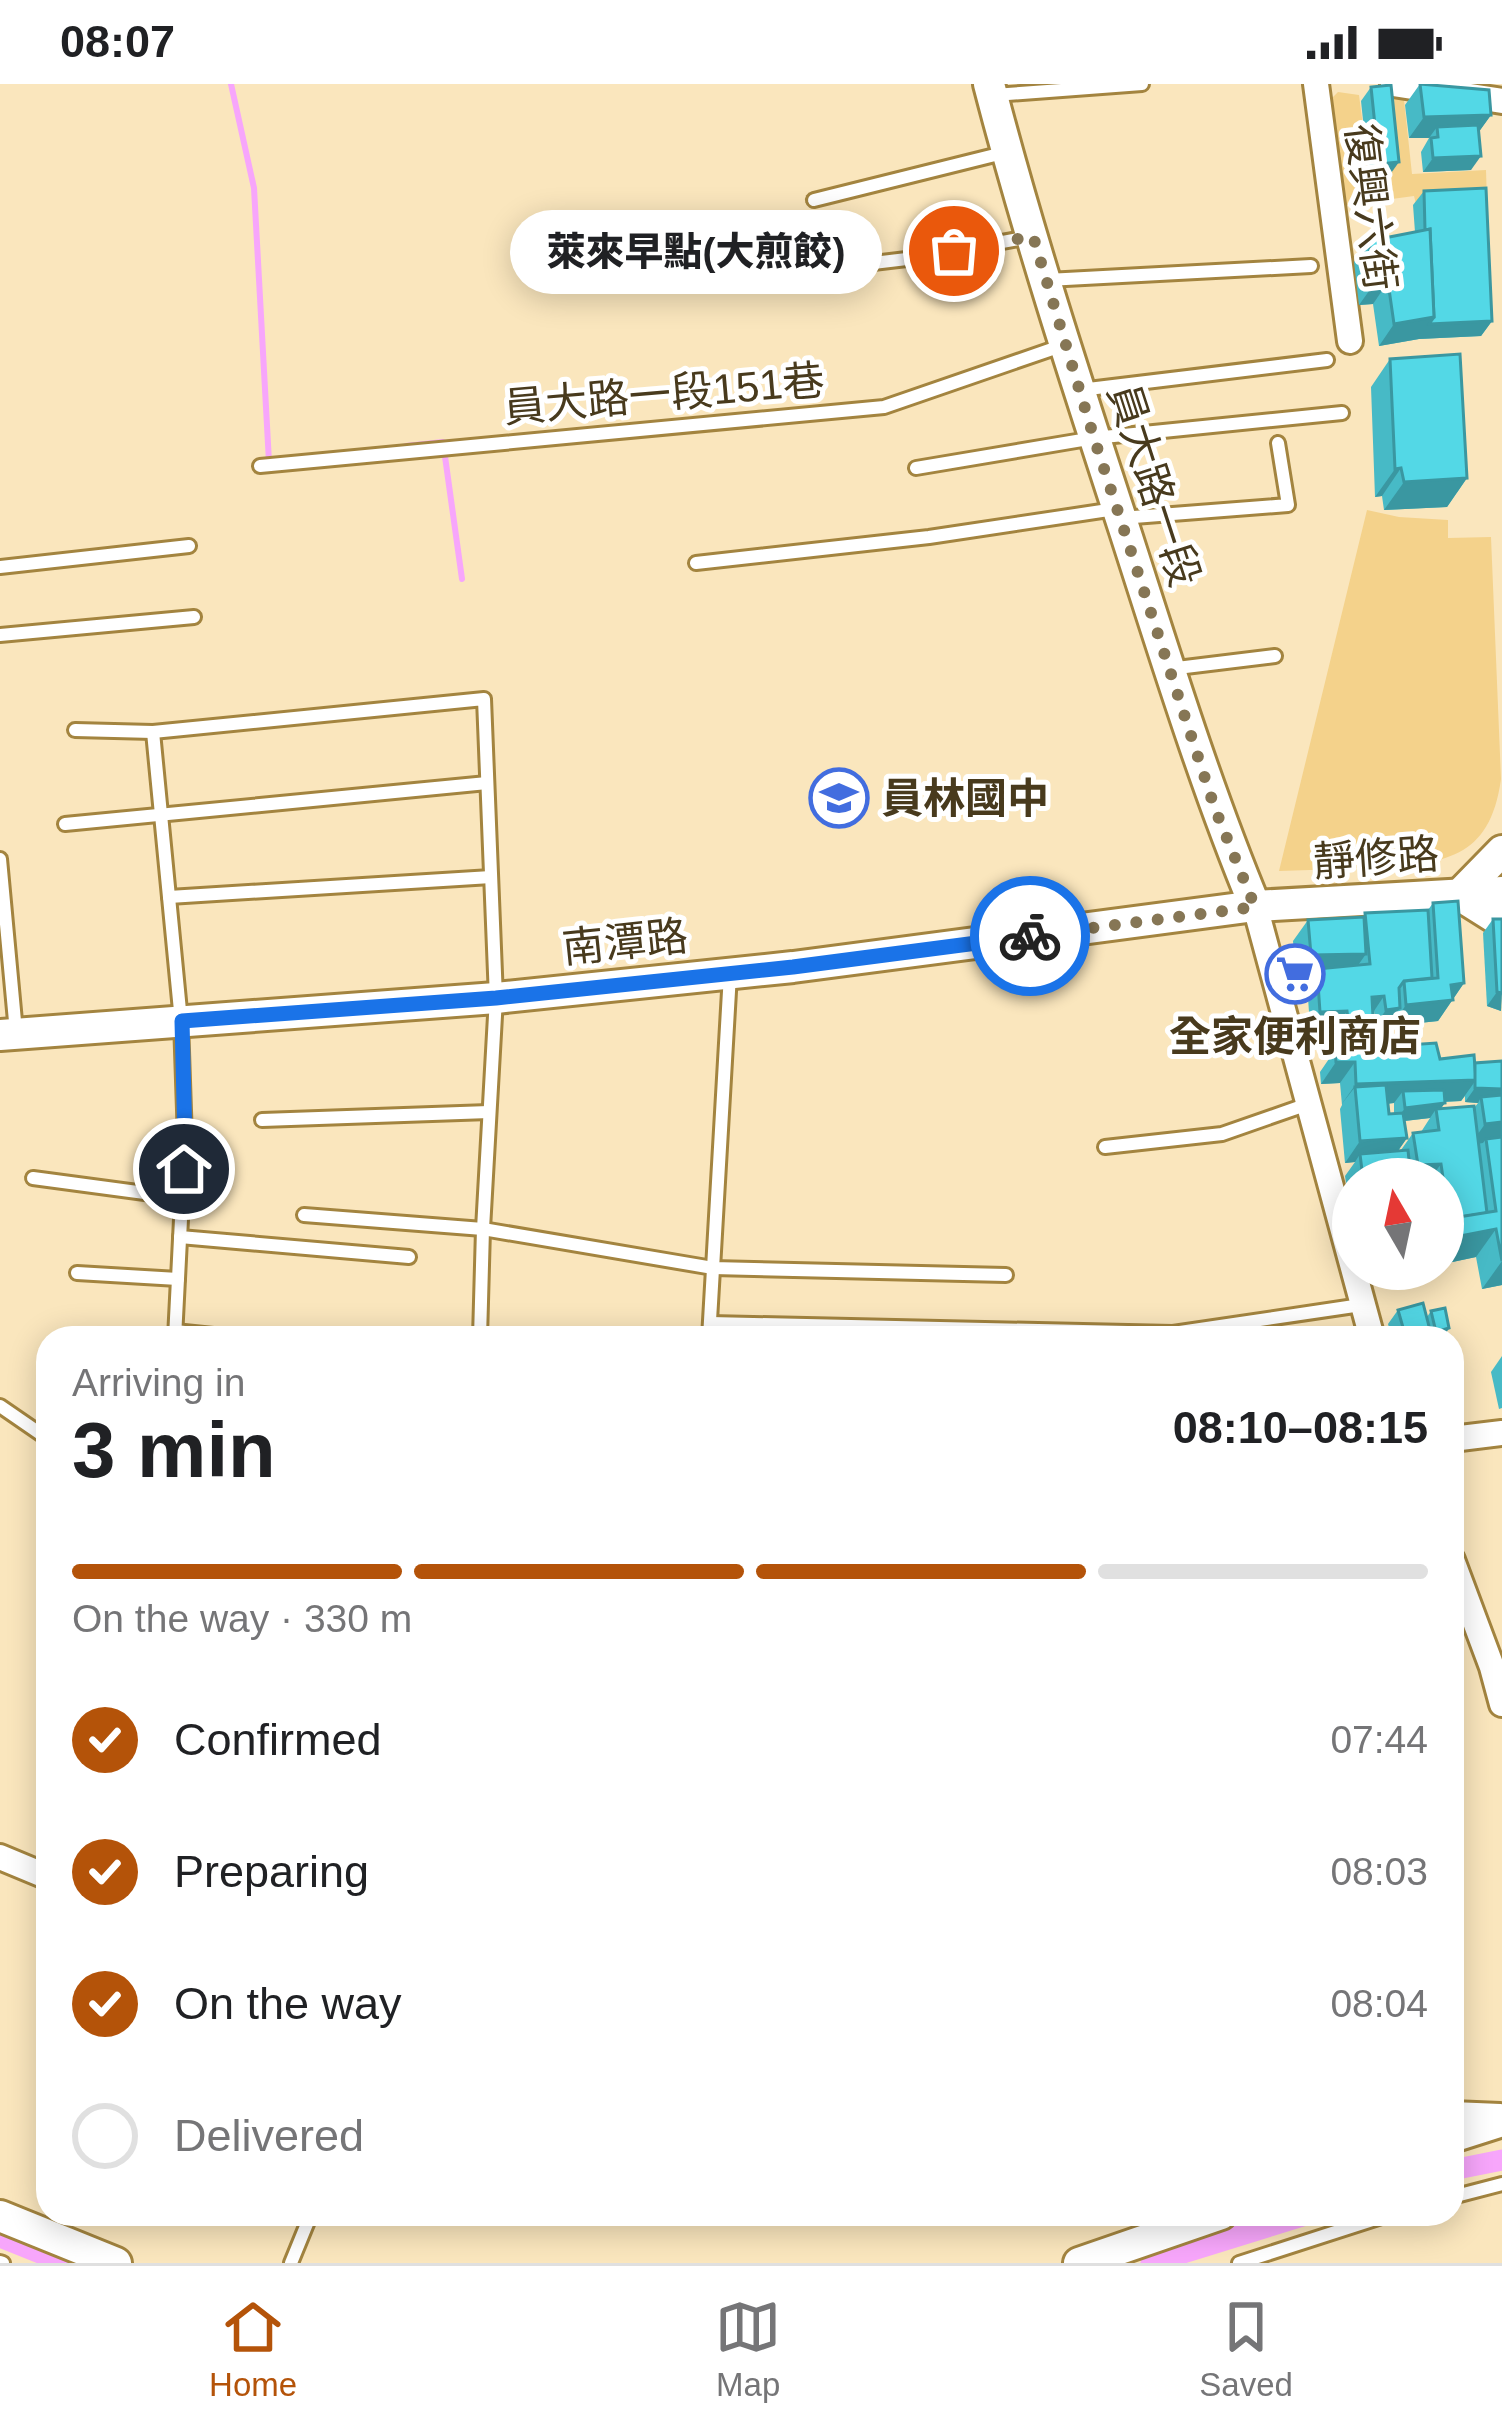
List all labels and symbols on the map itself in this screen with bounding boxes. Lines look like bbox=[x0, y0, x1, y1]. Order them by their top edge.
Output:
street label: 復興六街 bbox=[1337, 121, 1405, 293]
pin bbox=[903, 200, 1005, 302]
callout: 萊來早點(大煎餃) bbox=[510, 209, 882, 293]
street label: 員大路一段151巷 bbox=[502, 357, 826, 431]
street label: 員大路一段 bbox=[1099, 378, 1209, 592]
school or university icon: 員林國中 bbox=[808, 767, 870, 829]
place label: 員林國中 bbox=[881, 775, 1049, 822]
street label: 靜修路 bbox=[1312, 830, 1440, 886]
courier bbox=[970, 876, 1090, 996]
street label: 南潭路 bbox=[560, 912, 690, 972]
supermarket icon: 全家便利商店 bbox=[1264, 943, 1326, 1005]
place label: 全家便利商店 bbox=[1169, 1013, 1421, 1060]
pin bbox=[133, 1118, 235, 1220]
north arrow bbox=[1332, 1158, 1464, 1290]

